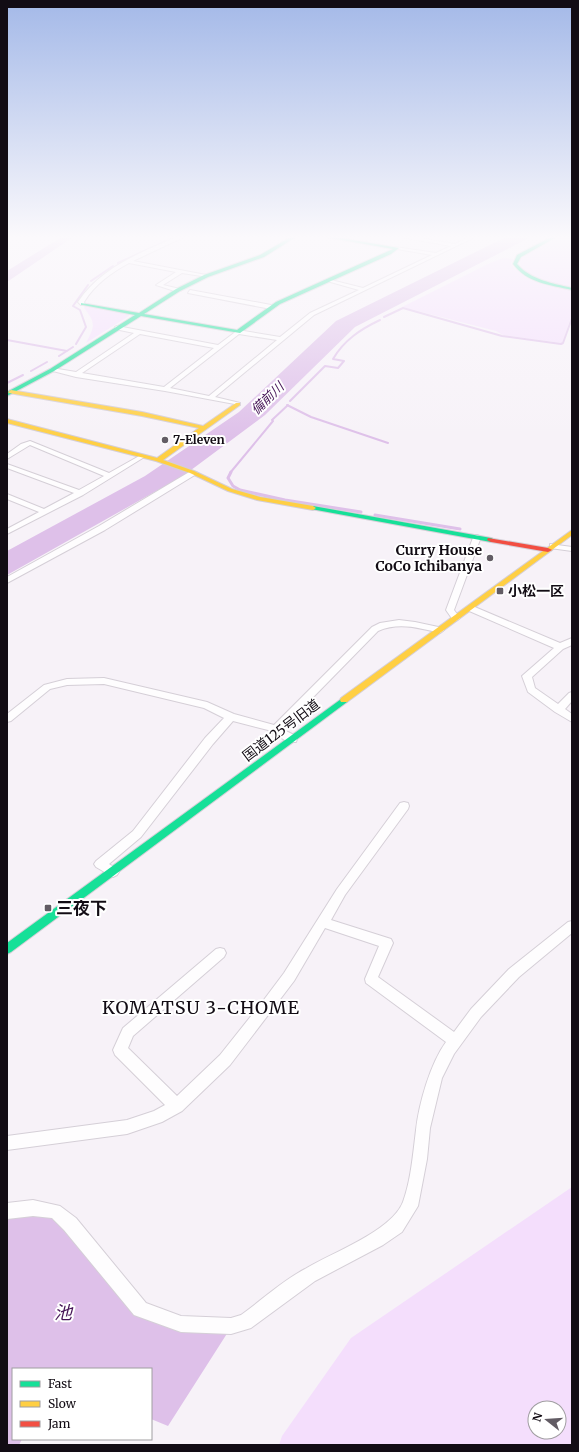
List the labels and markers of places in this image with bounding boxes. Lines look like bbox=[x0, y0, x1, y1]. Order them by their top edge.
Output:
place label: 7-Eleven bbox=[173, 432, 225, 447]
marker: 7-Eleven bbox=[160, 435, 170, 445]
place label: Curry House CoCo Ichibanya bbox=[375, 541, 482, 575]
marker: Curry House CoCo Ichibanya bbox=[485, 553, 495, 563]
place label: 小松一区 bbox=[508, 582, 564, 600]
marker: 小松一区 bbox=[495, 586, 505, 596]
place label: 三夜下 bbox=[56, 897, 107, 919]
marker: 三夜下 bbox=[43, 903, 53, 913]

